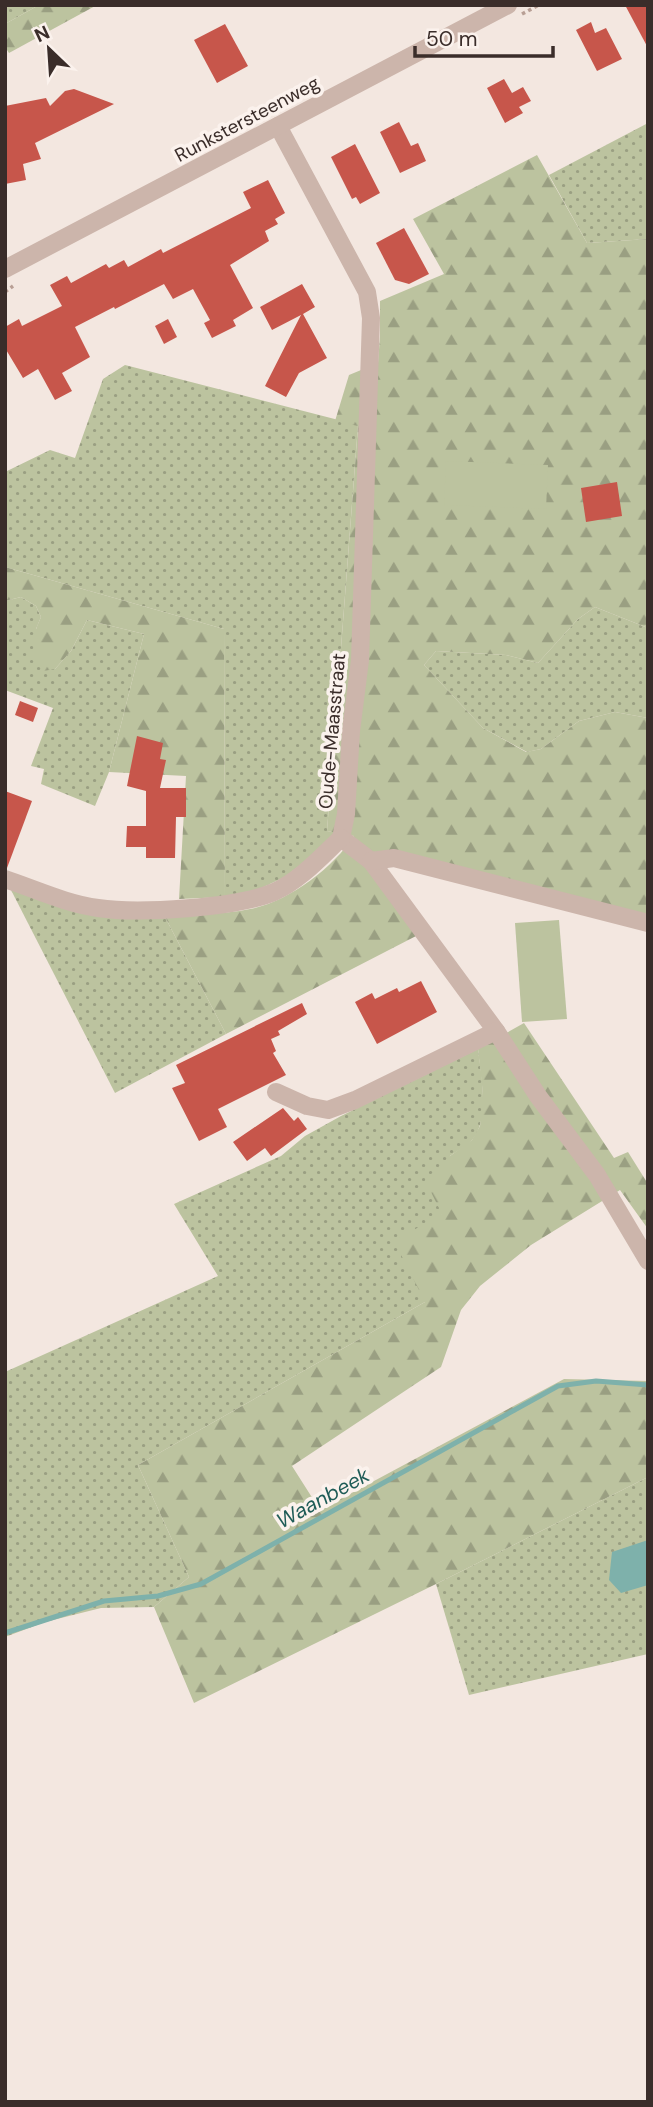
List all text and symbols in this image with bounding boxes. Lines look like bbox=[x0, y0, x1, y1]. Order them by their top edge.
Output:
north arrow bbox=[14, 14, 84, 84]
scale bar bbox=[415, 14, 553, 58]
text: N bbox=[30, 20, 54, 48]
text: 50 m bbox=[426, 25, 477, 53]
street label: Runkstersteenweg bbox=[170, 70, 324, 168]
street label: Oude-Maasstraat bbox=[313, 652, 351, 810]
water label: Waanbeek bbox=[271, 1461, 375, 1535]

